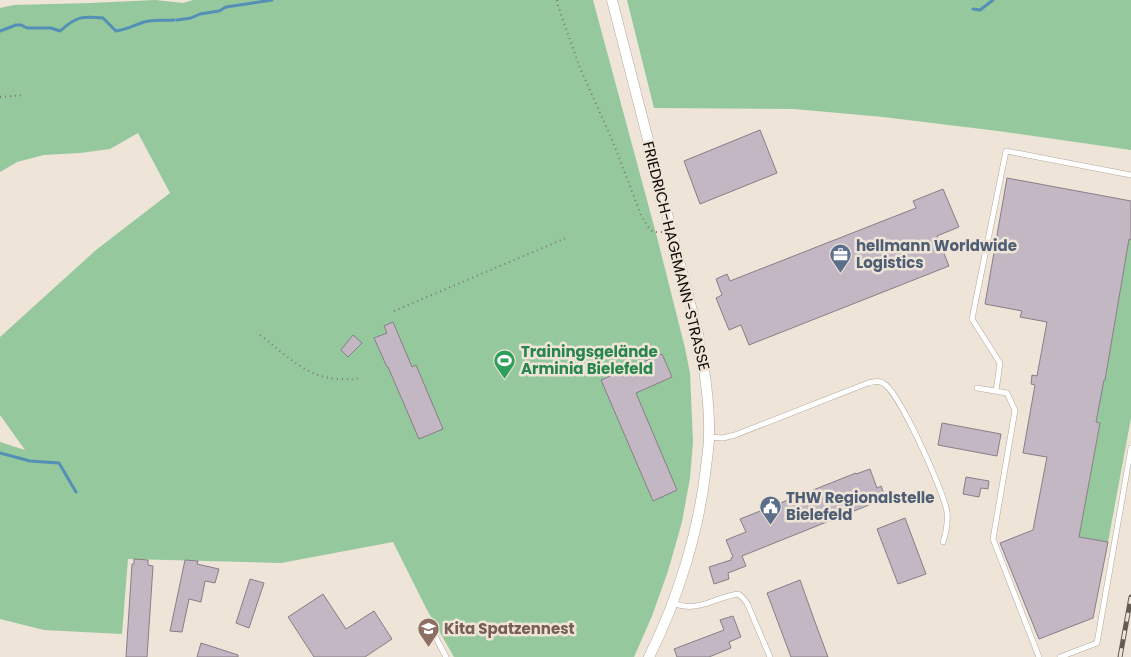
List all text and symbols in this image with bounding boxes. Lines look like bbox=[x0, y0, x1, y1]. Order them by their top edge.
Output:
street label: FRIEDRICH-HAGEMANN-STRASSE bbox=[638, 139, 715, 373]
place label: hellmann Worldwide Logistics bbox=[856, 235, 1017, 273]
office icon: hellmann Worldwide Logistics bbox=[828, 243, 852, 274]
place label: Trainingsgelände Arminia Bielefeld bbox=[521, 341, 658, 379]
sports icon: Trainingsgelände Arminia Bielefeld bbox=[493, 349, 517, 380]
place label: THW Regionalstelle Bielefeld bbox=[786, 487, 935, 525]
public building icon: THW Regionalstelle Bielefeld bbox=[758, 495, 782, 526]
school or university icon: Kita Spatzennest bbox=[416, 617, 440, 648]
place label: Kita Spatzennest bbox=[444, 618, 575, 639]

